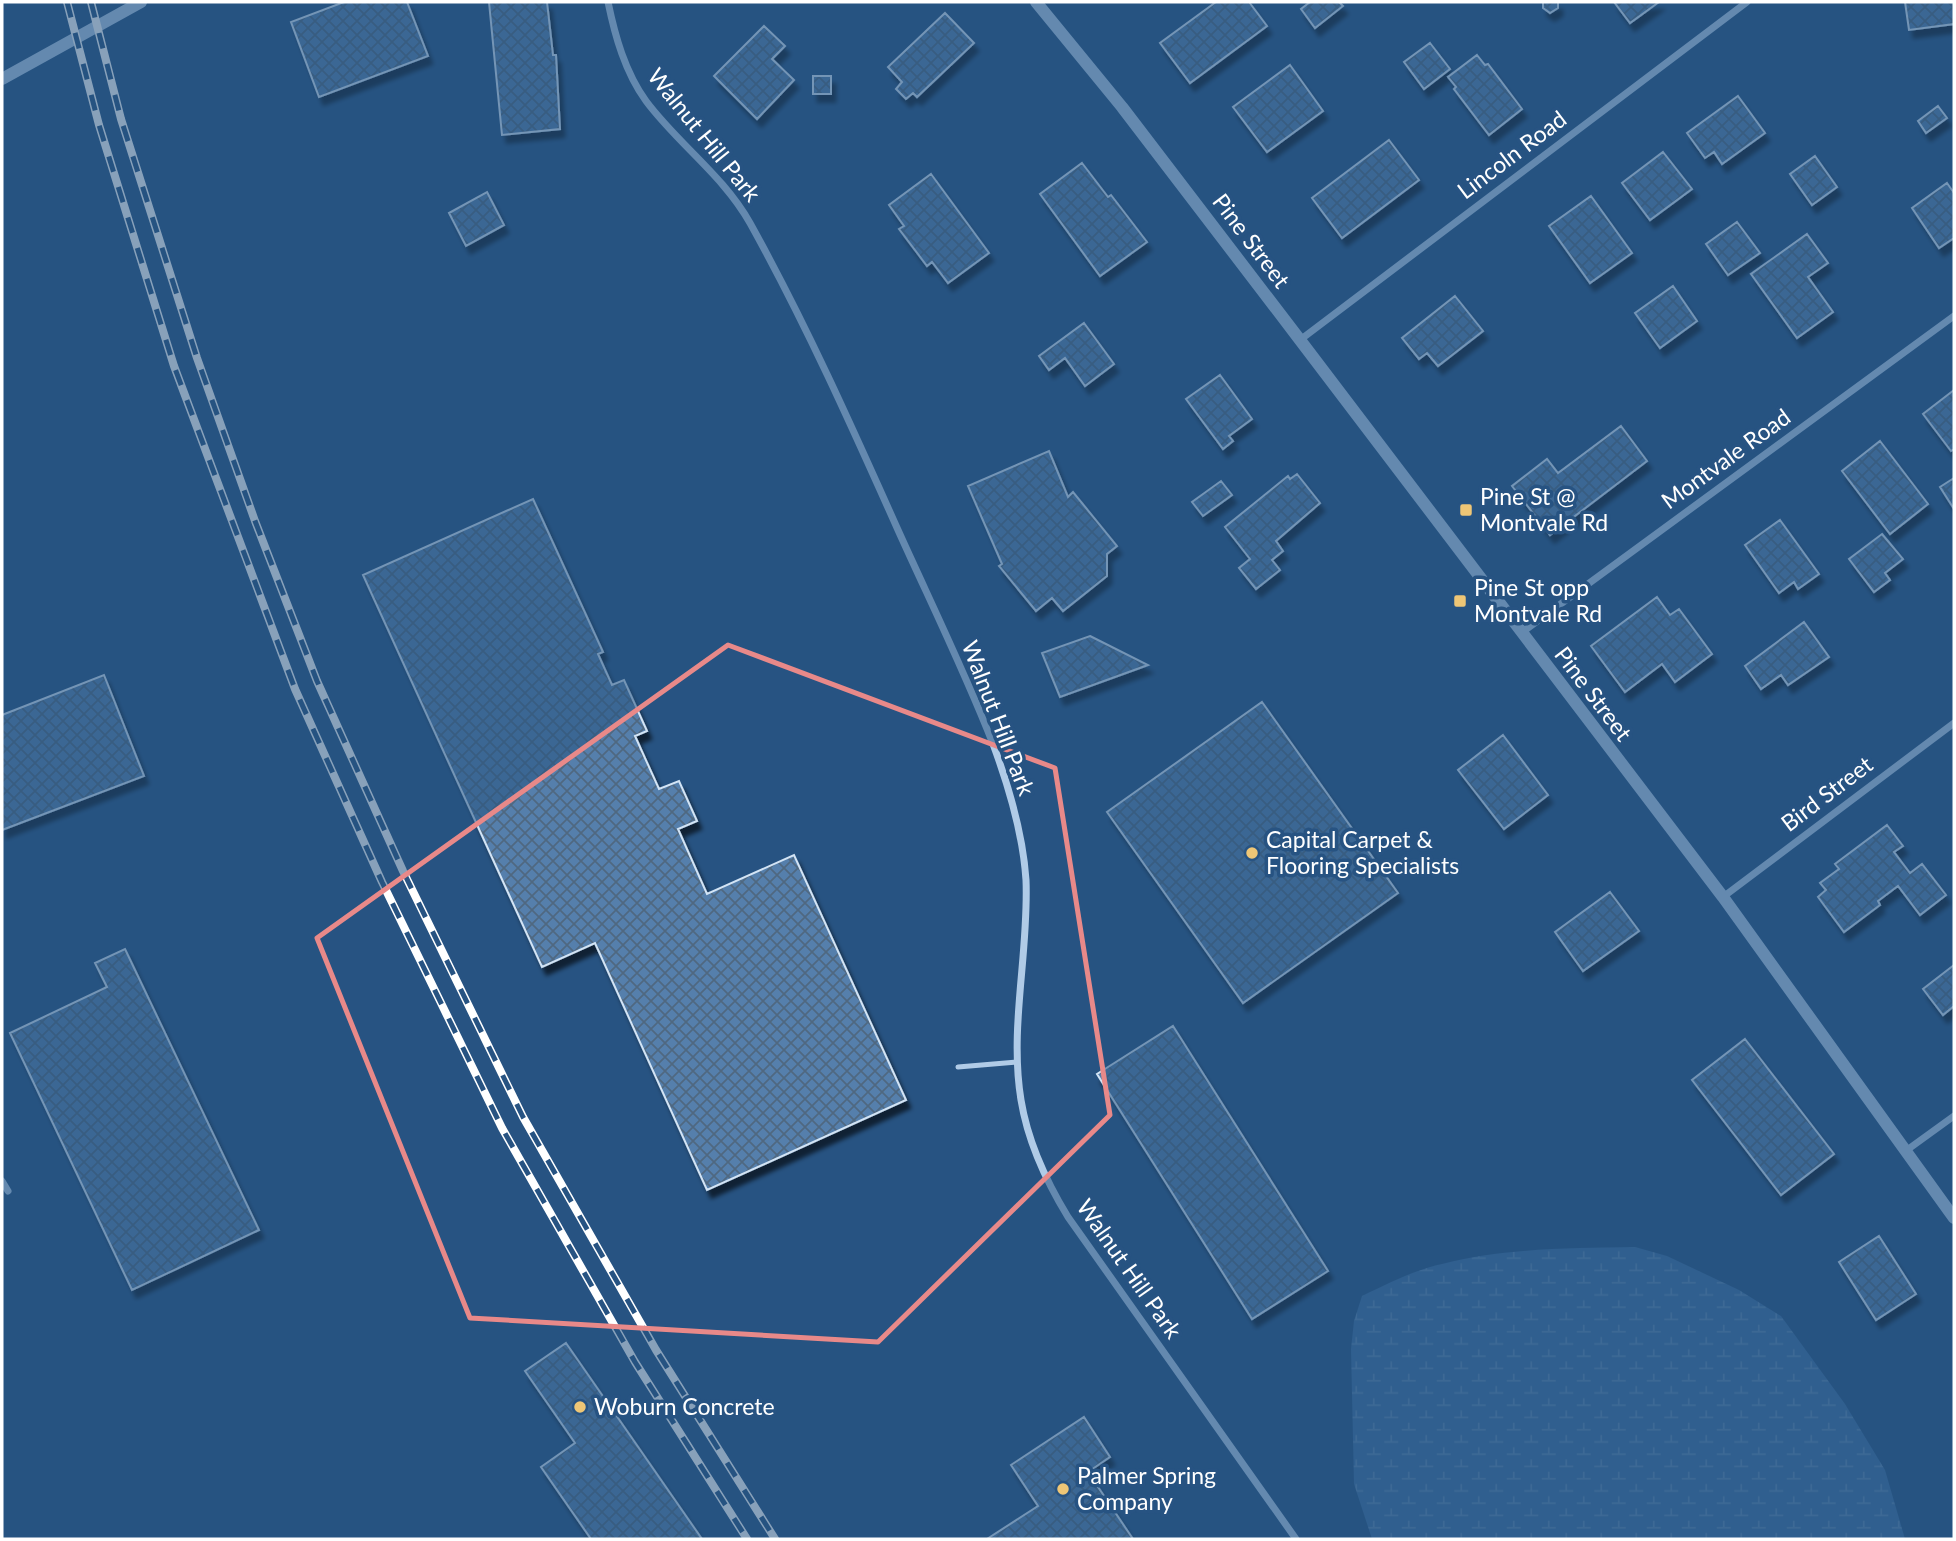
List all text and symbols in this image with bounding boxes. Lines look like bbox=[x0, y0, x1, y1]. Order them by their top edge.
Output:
street label: Walnut Hill Park bbox=[642, 62, 767, 207]
street label: Lincoln Road bbox=[1451, 104, 1571, 204]
street label: Pine Street bbox=[1207, 188, 1297, 294]
street label: Montvale Road bbox=[1656, 402, 1795, 514]
place label: Pine St @ Montvale Rd bbox=[1480, 482, 1608, 536]
marker: Pine St @ Montvale Rd bbox=[1458, 502, 1474, 518]
place label: Pine St opp Montvale Rd bbox=[1474, 573, 1602, 627]
marker: Pine St opp Montvale Rd bbox=[1452, 593, 1468, 609]
street label: Walnut Hill Park bbox=[957, 636, 1041, 799]
street label: Pine Street bbox=[1549, 641, 1639, 747]
street label: Bird Street bbox=[1775, 749, 1878, 837]
place label: Capital Carpet & Flooring Specialists bbox=[1266, 825, 1459, 879]
marker: Capital Carpet & Flooring Specialists bbox=[1244, 845, 1260, 861]
street label: Walnut Hill Park bbox=[1071, 1193, 1188, 1344]
place label: Woburn Concrete bbox=[594, 1392, 775, 1420]
marker: Woburn Concrete bbox=[572, 1399, 588, 1415]
place label: Palmer Spring Company bbox=[1077, 1461, 1216, 1515]
marker: Palmer Spring Company bbox=[1055, 1481, 1071, 1497]

